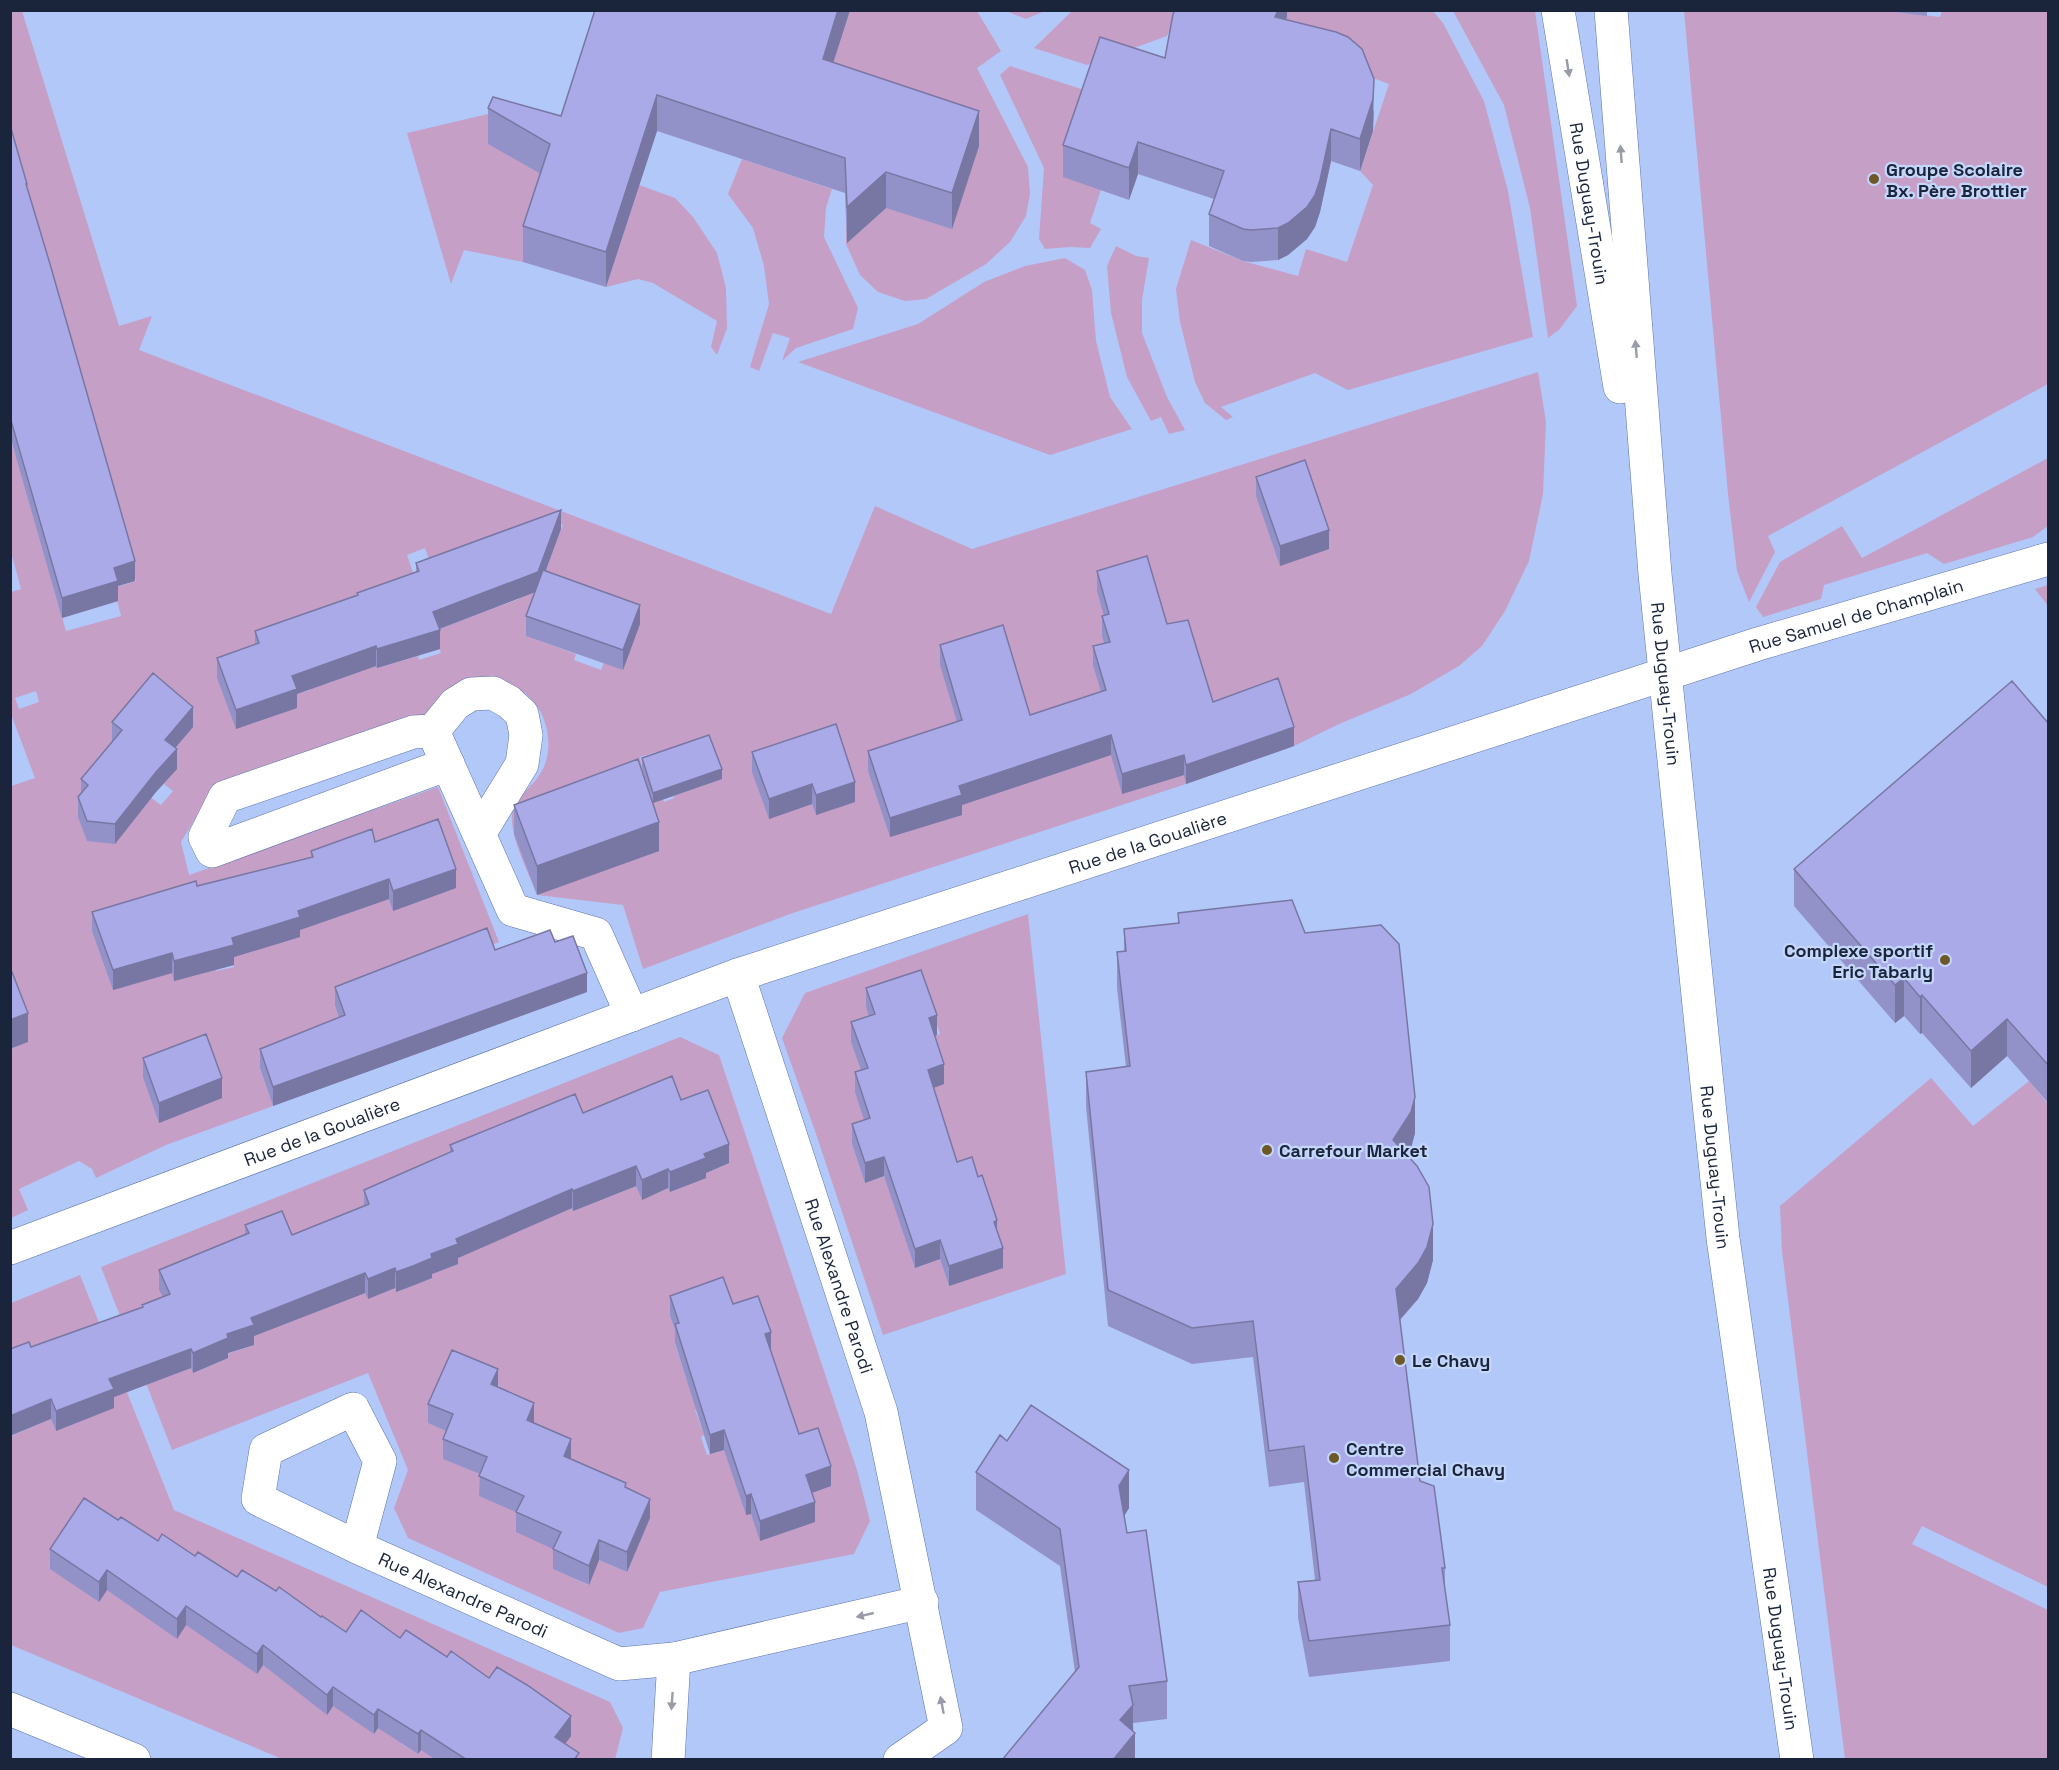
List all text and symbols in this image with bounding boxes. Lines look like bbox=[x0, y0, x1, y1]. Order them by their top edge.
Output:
one-way arrow bbox=[1563, 59, 1572, 78]
street label: Rue Duguay-Trouin bbox=[1565, 120, 1614, 286]
one-way arrow bbox=[1616, 145, 1626, 164]
place label: Groupe Scolaire Bx. Père Brottier bbox=[1886, 158, 2027, 202]
marker: Groupe Scolaire Bx. Père Brottier bbox=[1867, 172, 1881, 186]
one-way arrow bbox=[1631, 339, 1641, 358]
street label: Rue Samuel de Champlain bbox=[1746, 573, 1966, 658]
street label: Rue Duguay-Trouin bbox=[1646, 601, 1686, 767]
street label: Rue de la Goualière bbox=[1065, 806, 1230, 879]
place label: Complexe sportif Eric Tabarly bbox=[1784, 939, 1933, 983]
marker: Complexe sportif Eric Tabarly bbox=[1938, 953, 1952, 967]
street label: Rue Duguay-Trouin bbox=[1696, 1084, 1736, 1251]
street label: Rue de la Goualière bbox=[240, 1091, 403, 1171]
place label: Carrefour Market bbox=[1279, 1139, 1428, 1162]
marker: Carrefour Market bbox=[1260, 1143, 1274, 1157]
street label: Rue Alexandre Parodi bbox=[800, 1195, 879, 1376]
place label: Le Chavy bbox=[1412, 1349, 1490, 1372]
marker: Le Chavy bbox=[1393, 1353, 1407, 1367]
place label: Centre Commercial Chavy bbox=[1346, 1437, 1505, 1481]
marker: Centre Commercial Chavy bbox=[1327, 1451, 1341, 1465]
street label: Rue Alexandre Parodi bbox=[375, 1547, 552, 1642]
street label: Rue Duguay-Trouin bbox=[1758, 1566, 1804, 1732]
one-way arrow bbox=[855, 1611, 874, 1620]
one-way arrow bbox=[667, 1691, 676, 1710]
one-way arrow bbox=[937, 1695, 946, 1714]

